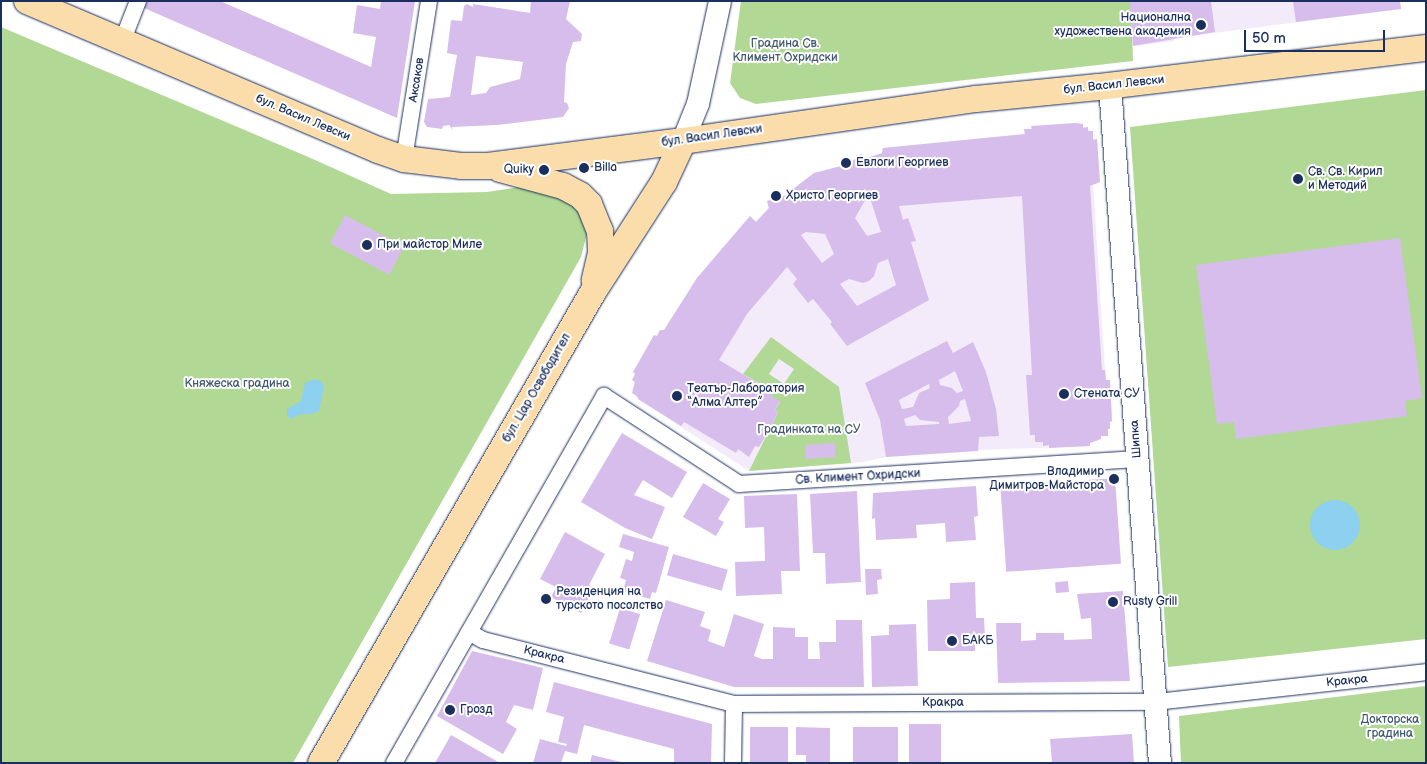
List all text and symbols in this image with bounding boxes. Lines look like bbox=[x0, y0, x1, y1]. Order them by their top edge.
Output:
place label: Национална художествена академия bbox=[1054, 11, 1191, 39]
marker: Национална художествена академия bbox=[1195, 19, 1207, 31]
scale bar bbox=[1247, 20, 1388, 52]
text: 50 m bbox=[1252, 29, 1286, 48]
park label: Градина Св. Климент Охридски bbox=[732, 37, 838, 65]
street label: Аксаков bbox=[406, 57, 428, 103]
street label: бул. Васил Левски bbox=[1063, 73, 1165, 97]
street label: бул. Васил Левски bbox=[254, 92, 352, 144]
street label: бул. Васил Левски bbox=[661, 122, 763, 150]
place label: Евлоги Георгиев bbox=[856, 156, 948, 170]
marker: Евлоги Георгиев bbox=[840, 157, 852, 169]
place label: Billa bbox=[594, 161, 617, 175]
marker: Billa bbox=[578, 162, 590, 174]
place label: Quiky bbox=[504, 163, 534, 177]
marker: Quiky bbox=[538, 164, 550, 176]
place label: Св. Св. Кирил и Методий bbox=[1308, 165, 1383, 193]
marker: Св. Св. Кирил и Методий bbox=[1292, 173, 1304, 185]
place label: Христо Георгиев bbox=[786, 189, 878, 203]
marker: Христо Георгиев bbox=[770, 190, 782, 202]
place label: При майстор Миле bbox=[377, 238, 482, 252]
marker: При майстор Миле bbox=[361, 239, 373, 251]
street label: бул. Цар Освободител bbox=[500, 331, 574, 445]
park label: Княжеска градина bbox=[184, 377, 290, 391]
place label: Театър-Лаборатория “Алма Алтер” bbox=[687, 382, 804, 410]
place label: Стената СУ bbox=[1074, 387, 1140, 401]
marker: Стената СУ bbox=[1058, 388, 1070, 400]
marker: Театър-Лаборатория “Алма Алтер” bbox=[671, 390, 683, 402]
street label: Шипка bbox=[1127, 419, 1145, 459]
park label: Градинката на СУ bbox=[757, 423, 861, 437]
place label: Владимир Димитров-Майстора bbox=[990, 465, 1104, 493]
street label: Св. Климент Охридски bbox=[795, 467, 921, 487]
marker: Владимир Димитров-Майстора bbox=[1108, 473, 1120, 485]
place label: Резиденция на турското посолство bbox=[556, 585, 663, 613]
marker: Резиденция на турското посолство bbox=[540, 593, 552, 605]
place label: Rusty Grill bbox=[1123, 595, 1178, 609]
marker: Rusty Grill bbox=[1107, 596, 1119, 608]
place label: БАКБ bbox=[962, 634, 994, 648]
marker: БАКБ bbox=[946, 635, 958, 647]
street label: Кракра bbox=[522, 643, 566, 667]
street label: Кракра bbox=[1325, 672, 1369, 690]
street label: Кракра bbox=[922, 696, 964, 710]
place label: Грозд bbox=[460, 703, 493, 717]
marker: Грозд bbox=[444, 704, 456, 716]
park label: Докторска градина bbox=[1361, 713, 1419, 741]

